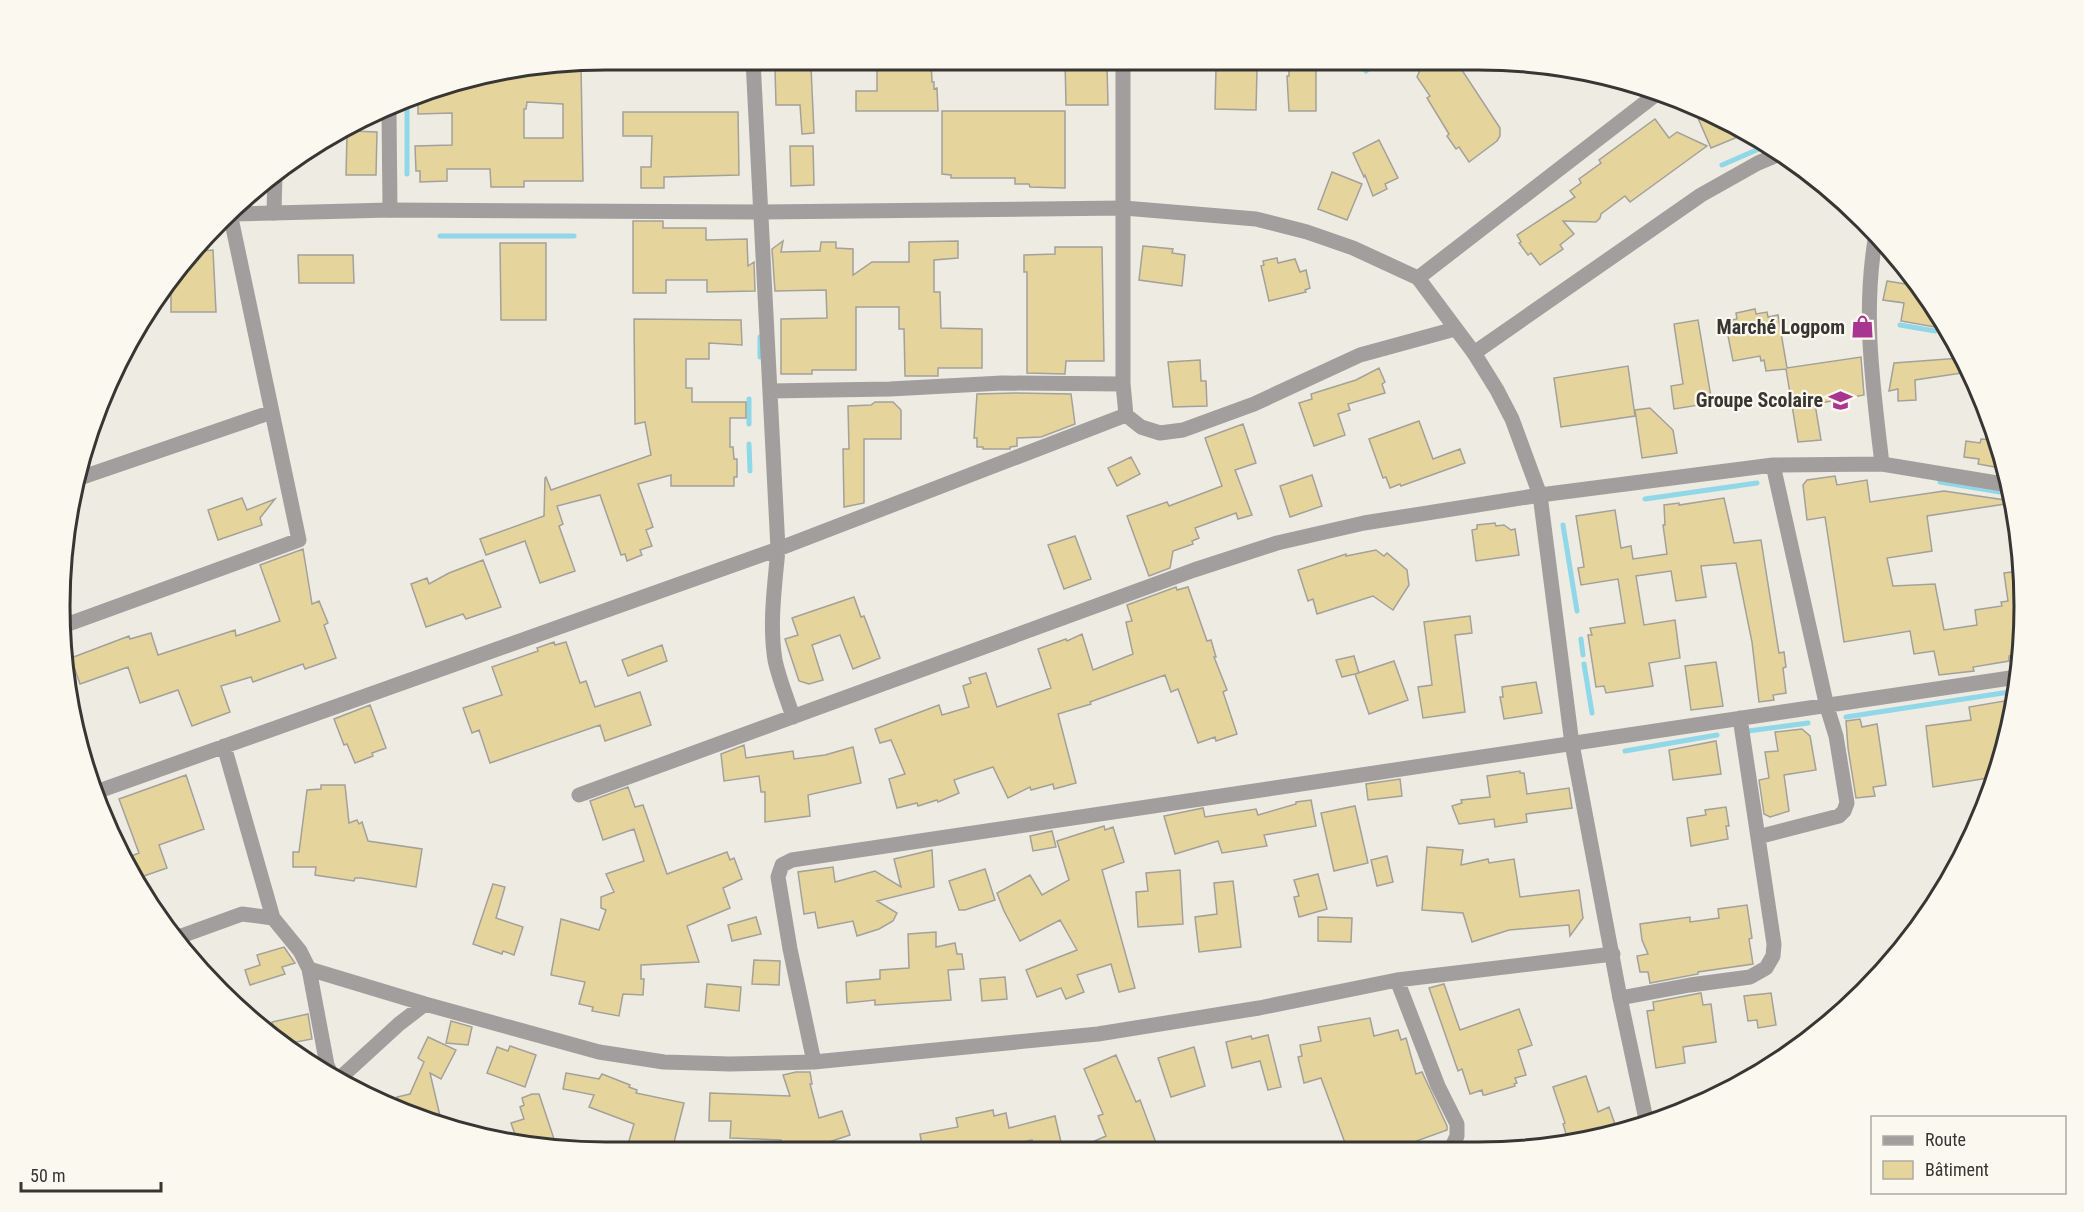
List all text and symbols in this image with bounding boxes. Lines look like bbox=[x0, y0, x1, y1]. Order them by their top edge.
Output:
shop icon: Marché Logpom bbox=[1850, 314, 1876, 340]
place label: Marché Logpom bbox=[1716, 315, 1845, 339]
school or university icon: Groupe Scolaire bbox=[1828, 387, 1854, 413]
place label: Groupe Scolaire bbox=[1696, 388, 1823, 412]
legend bbox=[1871, 1116, 2066, 1194]
text: Route bbox=[1925, 1129, 1966, 1150]
scale bar bbox=[21, 1155, 160, 1193]
text: Bâtiment bbox=[1925, 1159, 1989, 1180]
text: 50 m bbox=[30, 1165, 65, 1186]

